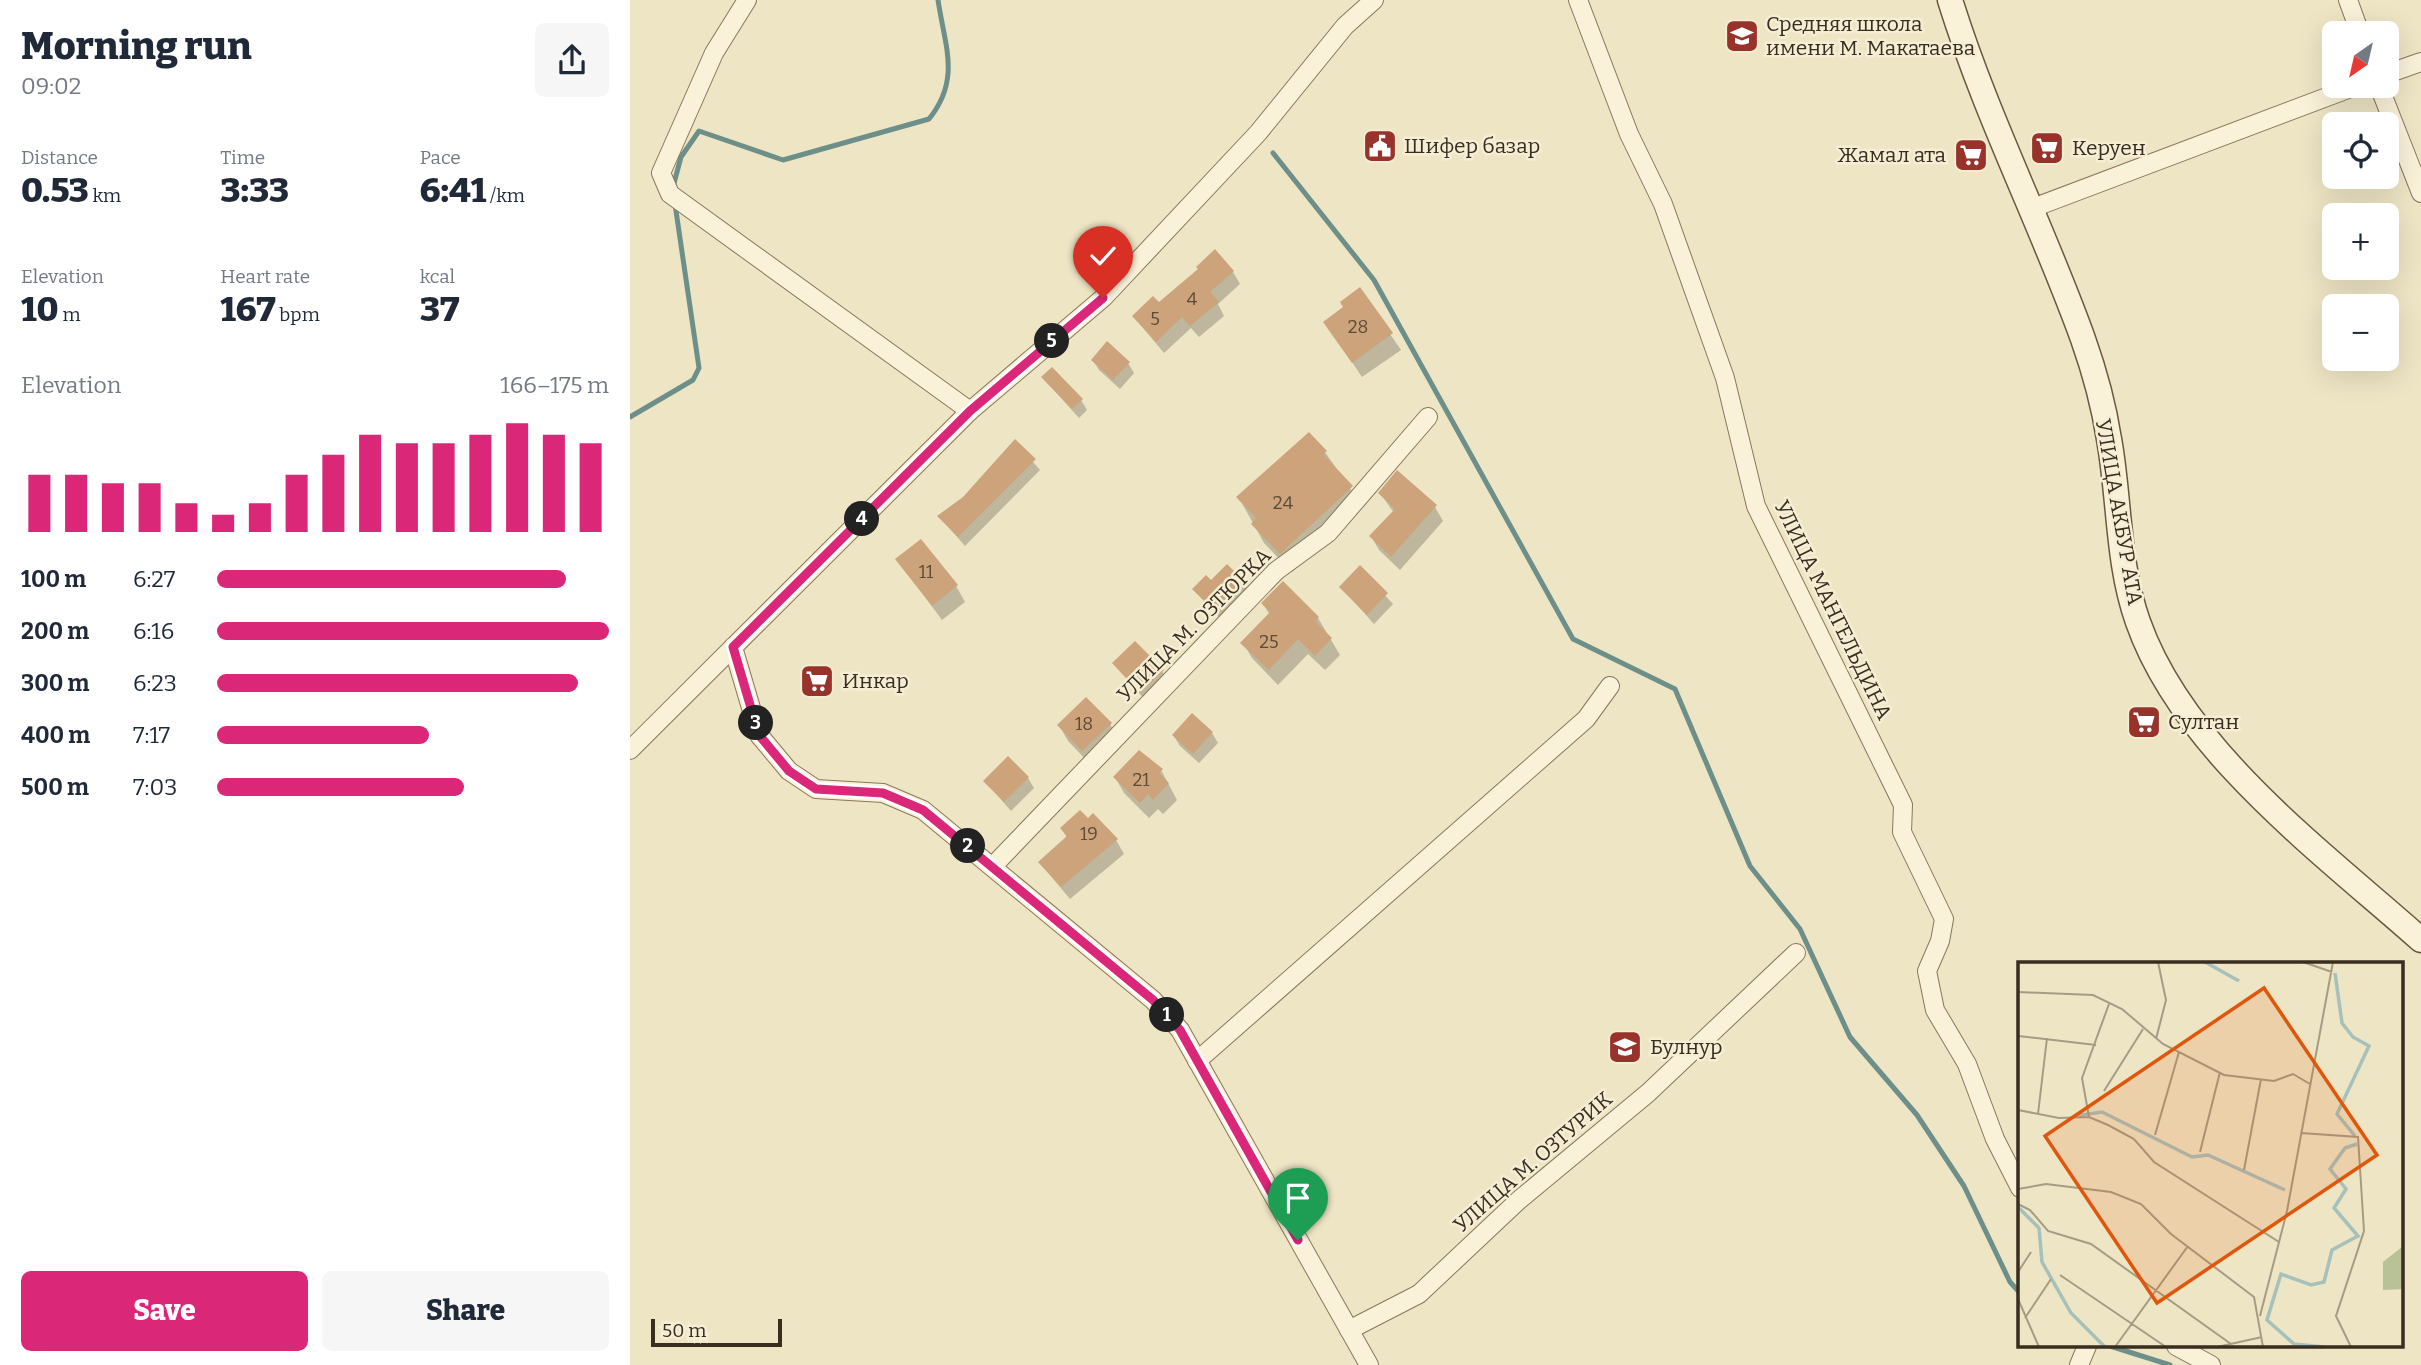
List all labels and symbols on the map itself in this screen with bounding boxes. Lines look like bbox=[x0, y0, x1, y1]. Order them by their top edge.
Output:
place label: Средняя школа имени М. Макатаева bbox=[1766, 11, 1976, 61]
school or university icon: Средняя школа имени М. Макатаева bbox=[1723, 17, 1761, 55]
north arrow bbox=[2322, 21, 2399, 98]
public building icon: Шифер базар bbox=[1361, 127, 1399, 165]
supermarket icon: Керуен bbox=[2028, 129, 2066, 167]
place label: Шифер базар bbox=[1404, 133, 1540, 159]
place label: Керуен bbox=[2072, 135, 2146, 161]
supermarket icon: Жамал ата bbox=[1952, 136, 1990, 174]
place label: Жамал ата bbox=[1837, 142, 1946, 168]
pin bbox=[1073, 226, 1133, 298]
house number: 4 bbox=[1187, 288, 1198, 310]
house number: 5 bbox=[1150, 308, 1160, 330]
house number: 28 bbox=[1348, 316, 1368, 338]
pin: 5 bbox=[1034, 324, 1070, 358]
street label: УЛИЦА АКБУР АТА bbox=[2090, 417, 2148, 607]
house number: 24 bbox=[1273, 492, 1294, 514]
street label: УЛИЦА МАНГЕЛЬДИНА bbox=[1768, 496, 1898, 724]
pin: 4 bbox=[845, 502, 880, 536]
street label: УЛИЦА М. ОЗТЮРКА bbox=[1111, 542, 1277, 708]
house number: 11 bbox=[919, 561, 934, 583]
house number: 25 bbox=[1259, 631, 1279, 653]
supermarket icon: Инкар bbox=[798, 662, 836, 700]
place label: Инкар bbox=[842, 668, 909, 694]
supermarket icon: Султан bbox=[2125, 703, 2163, 741]
pin: 3 bbox=[738, 706, 774, 740]
place label: Султан bbox=[2168, 709, 2239, 735]
house number: 18 bbox=[1075, 713, 1093, 735]
house number: 21 bbox=[1132, 769, 1150, 791]
house number: 19 bbox=[1080, 823, 1098, 845]
pin: 2 bbox=[950, 828, 986, 864]
inset map bbox=[2018, 962, 2403, 1348]
pin: 1 bbox=[1150, 998, 1184, 1032]
school or university icon: Булнур bbox=[1606, 1028, 1644, 1066]
place label: Булнур bbox=[1650, 1034, 1723, 1060]
street label: УЛИЦА М. ОЗТУРИК bbox=[1448, 1086, 1618, 1238]
pin bbox=[1268, 1168, 1328, 1240]
scale bar bbox=[651, 1316, 782, 1348]

